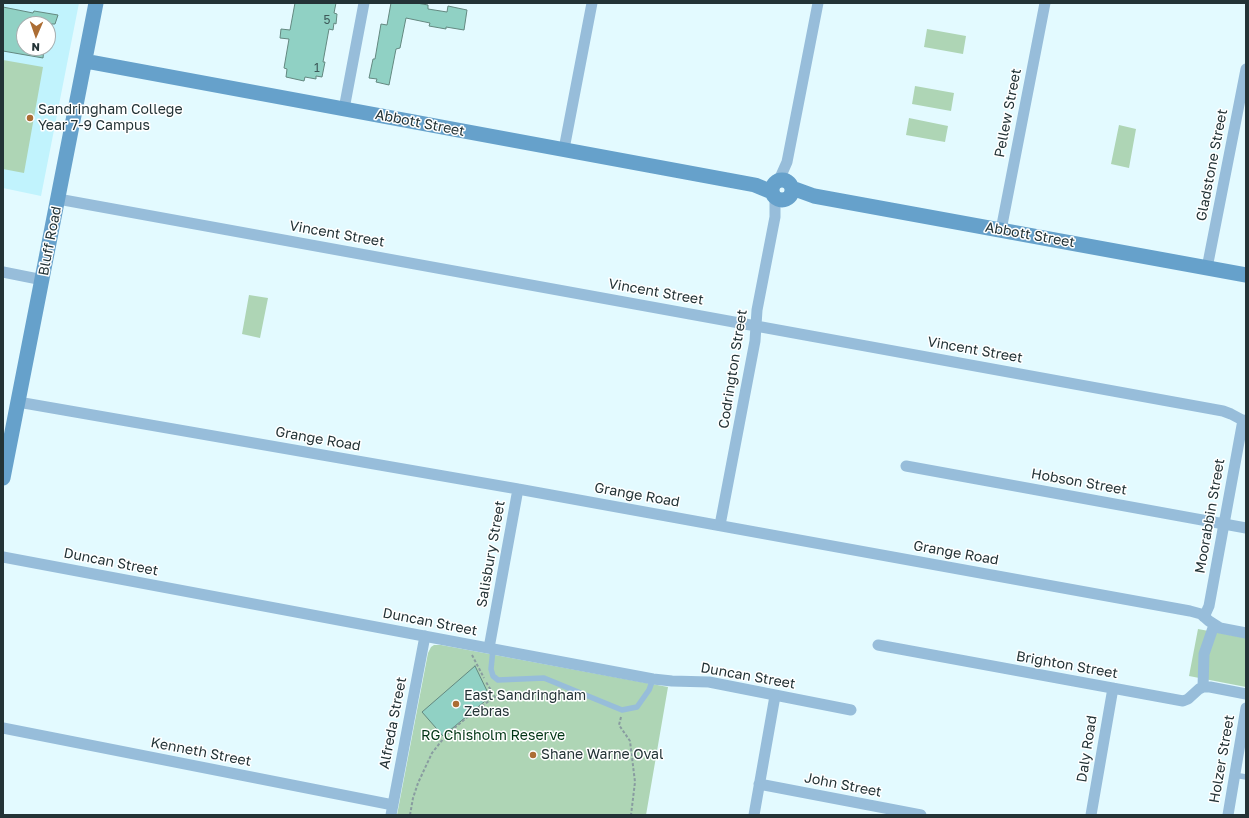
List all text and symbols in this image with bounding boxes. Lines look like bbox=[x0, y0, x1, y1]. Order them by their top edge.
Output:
house number: 5 bbox=[324, 13, 330, 27]
north arrow bbox=[16, 16, 56, 56]
text: N bbox=[31, 41, 40, 54]
house number: 1 bbox=[314, 61, 320, 75]
street label: Pellew Street bbox=[991, 67, 1025, 159]
place label: Sandringham College Year 7-9 Campus bbox=[38, 102, 183, 134]
street label: Abbott Street bbox=[374, 106, 466, 140]
street label: Gladstone Street bbox=[1193, 107, 1231, 223]
marker: Sandringham College Year 7-9 Campus bbox=[25, 113, 35, 123]
street label: Bluff Road bbox=[35, 205, 65, 277]
street label: Vincent Street bbox=[288, 217, 386, 251]
street label: Abbott Street bbox=[984, 219, 1076, 251]
street label: Vincent Street bbox=[607, 275, 705, 309]
street label: Codrington Street bbox=[715, 308, 751, 430]
street label: Vincent Street bbox=[926, 333, 1024, 367]
street label: Grange Road bbox=[274, 423, 362, 455]
street label: Moorabbin Street bbox=[1192, 457, 1228, 575]
street label: Hobson Street bbox=[1030, 465, 1128, 499]
street label: Grange Road bbox=[593, 479, 681, 511]
street label: Salisbury Street bbox=[473, 499, 509, 609]
street label: Grange Road bbox=[912, 537, 1000, 569]
street label: Duncan Street bbox=[62, 545, 160, 579]
street label: Duncan Street bbox=[381, 605, 479, 639]
street label: Brighton Street bbox=[1015, 648, 1119, 682]
street label: Duncan Street bbox=[699, 659, 797, 693]
street label: Alfreda Street bbox=[376, 676, 410, 770]
place label: East Sandringham Zebras bbox=[464, 688, 586, 720]
marker: East Sandringham Zebras bbox=[451, 699, 461, 709]
street label: Daly Road bbox=[1073, 714, 1101, 784]
street label: Holzer Street bbox=[1206, 714, 1238, 804]
park label: RG Chisholm Reserve bbox=[421, 728, 565, 744]
street label: Kenneth Street bbox=[149, 734, 253, 770]
place label: Shane Warne Oval bbox=[541, 747, 663, 763]
marker: Shane Warne Oval bbox=[528, 750, 538, 760]
street label: John Street bbox=[803, 769, 883, 801]

